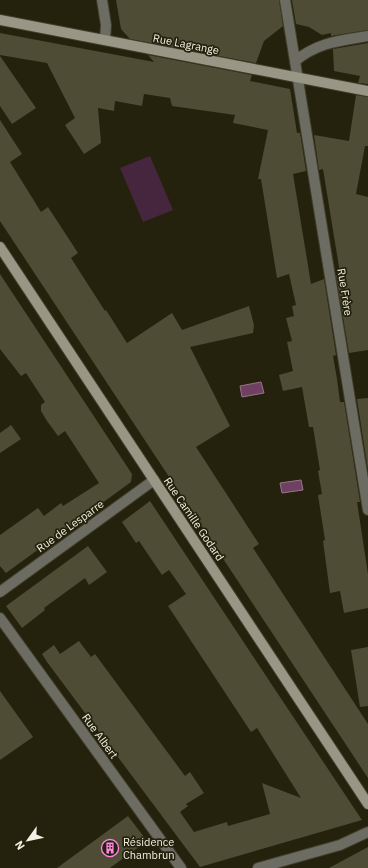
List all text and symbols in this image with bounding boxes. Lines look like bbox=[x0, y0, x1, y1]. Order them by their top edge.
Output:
street label: Rue Lagrange bbox=[152, 31, 220, 57]
street label: Rue Frère bbox=[334, 267, 356, 317]
street label: Rue Camille Godard bbox=[161, 474, 227, 564]
street label: Rue de Lesparre bbox=[34, 497, 106, 555]
street label: Rue Albert bbox=[79, 711, 121, 761]
north arrow bbox=[8, 820, 48, 860]
place label: Résidence Chambrun bbox=[123, 835, 174, 862]
text: N bbox=[12, 838, 28, 853]
building icon: Résidence Chambrun bbox=[100, 838, 120, 858]

